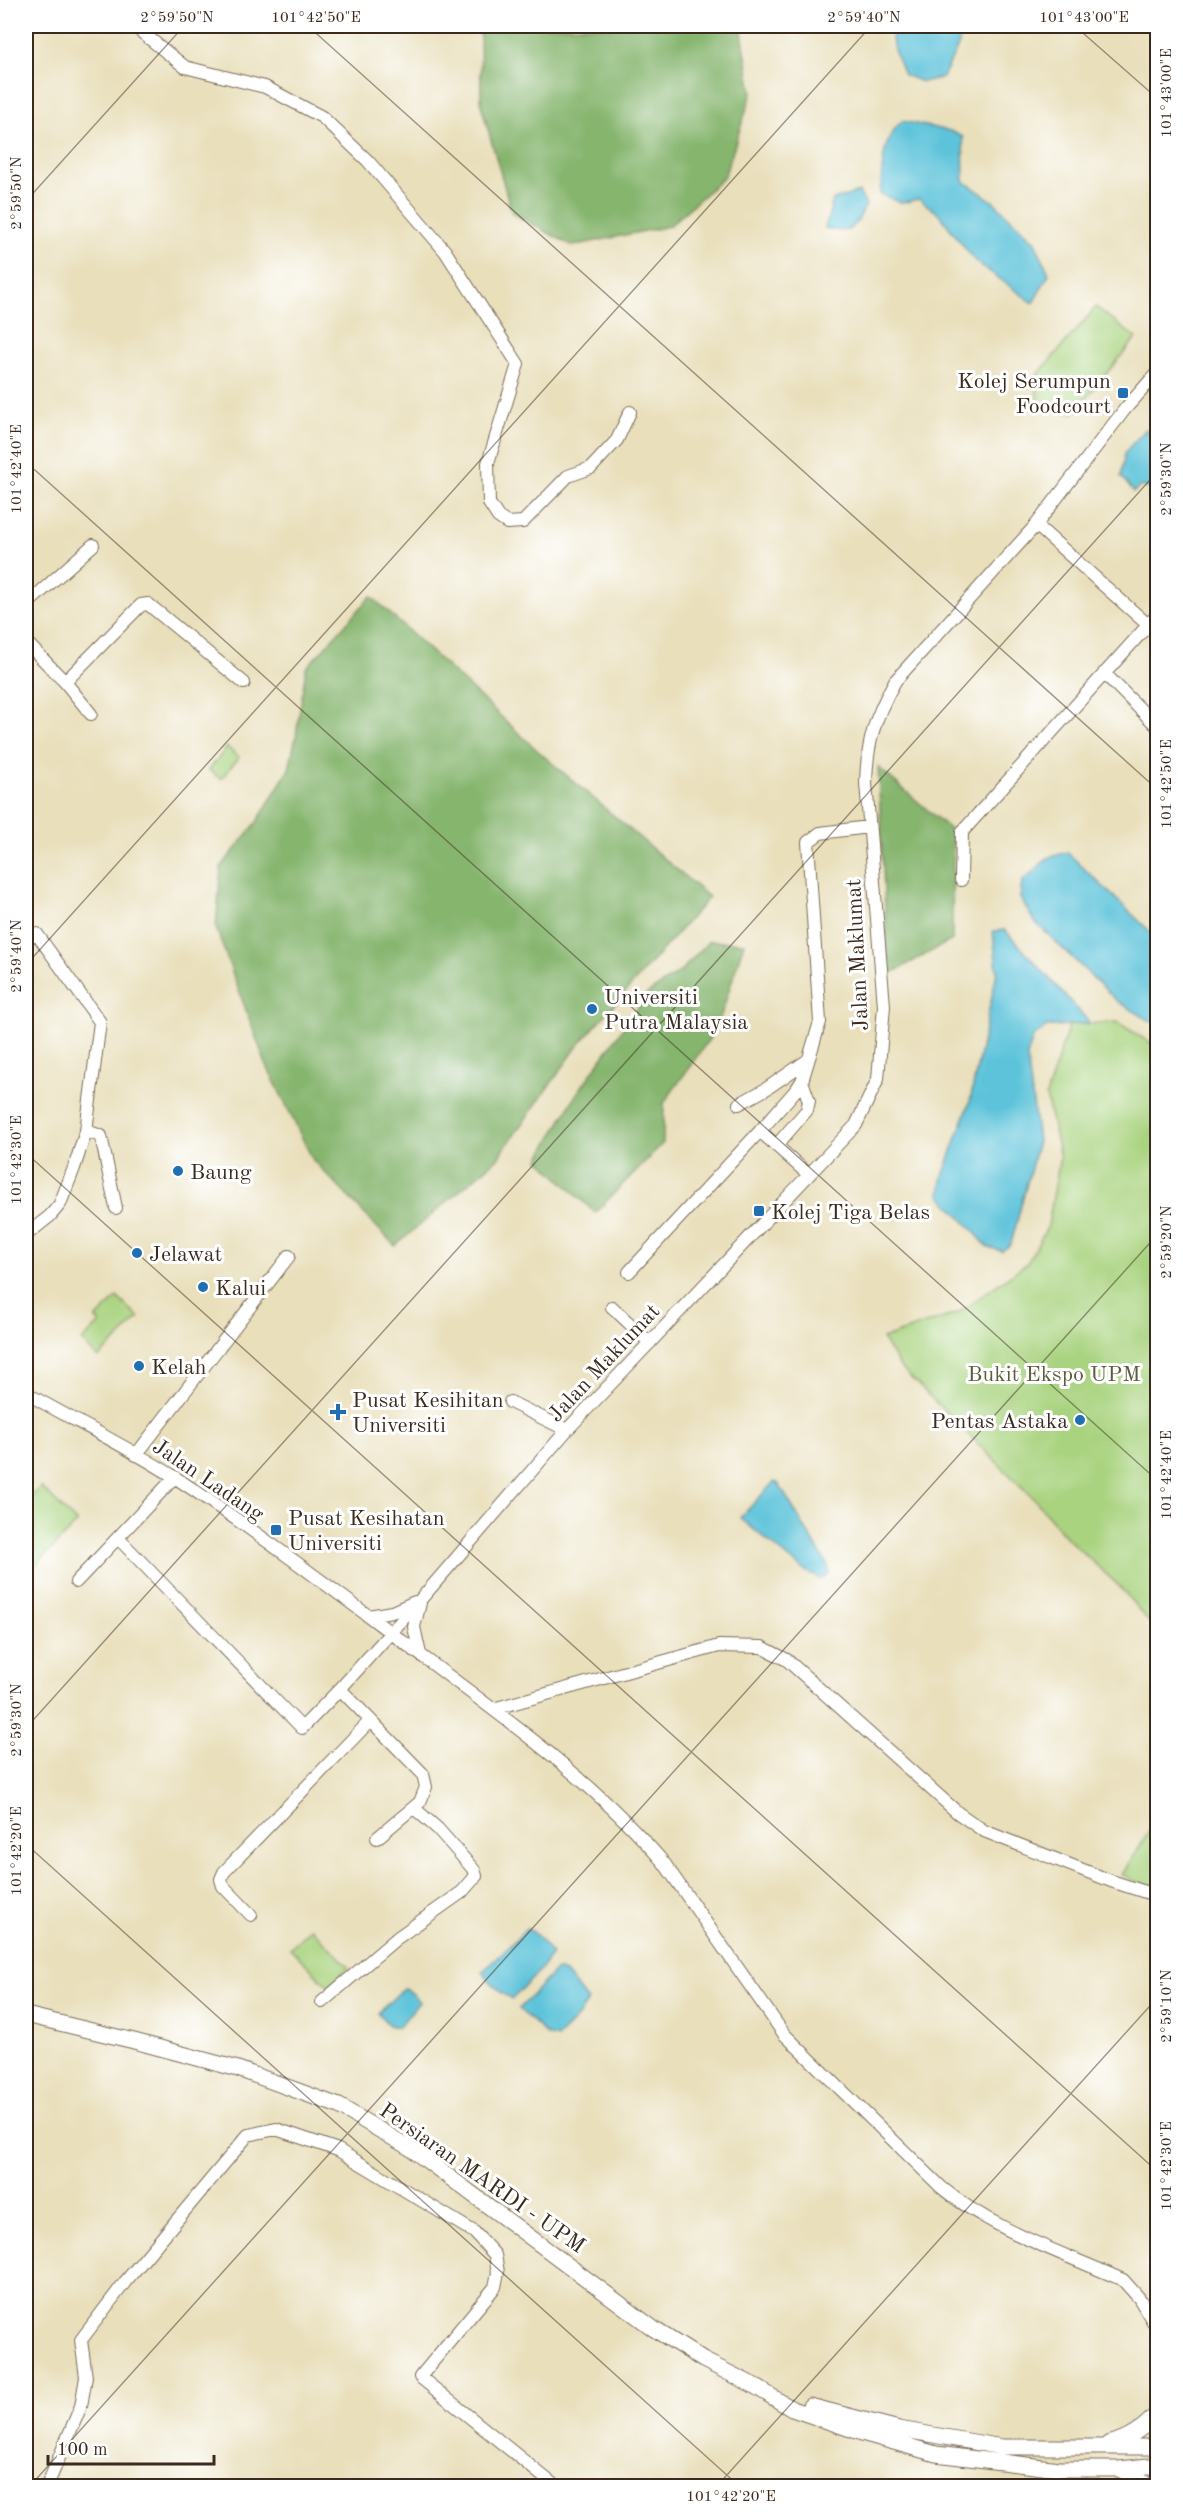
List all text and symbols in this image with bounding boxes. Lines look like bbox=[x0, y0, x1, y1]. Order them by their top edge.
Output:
text: 2°59'50"N bbox=[140, 11, 214, 26]
text: 101°42'50"E bbox=[271, 11, 361, 26]
text: 2°59'40"N bbox=[827, 11, 901, 26]
text: 101°43'00"E bbox=[1039, 11, 1129, 26]
text: 101°43'00"E bbox=[1160, 48, 1175, 138]
text: 2°59'50"N bbox=[10, 156, 25, 230]
place label: Kolej Serumpun Foodcourt bbox=[957, 371, 1111, 418]
marker: Kolej Serumpun Foodcourt bbox=[1116, 386, 1130, 400]
text: 101°42'40"E bbox=[10, 424, 25, 514]
text: 2°59'30"N bbox=[1160, 442, 1175, 516]
text: 101°42'50"E bbox=[1160, 739, 1175, 829]
street label: Jalan Maklumat bbox=[843, 878, 873, 1031]
text: 2°59'40"N bbox=[10, 919, 25, 993]
place label: Universiti Putra Malaysia bbox=[604, 987, 748, 1034]
marker: Universiti Putra Malaysia bbox=[585, 1002, 599, 1016]
text: 101°42'30"E bbox=[10, 1115, 25, 1205]
place label: Baung bbox=[190, 1162, 252, 1184]
marker: Baung bbox=[171, 1164, 185, 1178]
place label: Kolej Tiga Belas bbox=[771, 1202, 930, 1224]
marker: Kolej Tiga Belas bbox=[752, 1204, 766, 1218]
text: 2°59'20"N bbox=[1160, 1205, 1175, 1279]
place label: Jelawat bbox=[149, 1244, 222, 1266]
marker: Jelawat bbox=[130, 1246, 144, 1260]
place label: Kalui bbox=[215, 1278, 266, 1300]
marker: Kalui bbox=[196, 1280, 210, 1294]
street label: Jalan Maklumat bbox=[545, 1300, 664, 1426]
place label: Kelah bbox=[151, 1357, 207, 1379]
marker: Kelah bbox=[132, 1359, 146, 1373]
park label: Bukit Ekspo UPM bbox=[967, 1364, 1141, 1386]
place label: Pusat Kesihitan Universiti bbox=[352, 1390, 504, 1437]
marker: Pusat Kesihitan Universiti bbox=[329, 1403, 347, 1421]
place label: Pentas Astaka bbox=[931, 1411, 1068, 1433]
marker: Pentas Astaka bbox=[1073, 1413, 1087, 1427]
text: 101°42'40"E bbox=[1160, 1430, 1175, 1520]
street label: Jalan Ladang bbox=[148, 1435, 268, 1526]
place label: Pusat Kesihatan Universiti bbox=[288, 1508, 445, 1555]
marker: Pusat Kesihatan Universiti bbox=[269, 1523, 283, 1537]
text: 2°59'30"N bbox=[10, 1683, 25, 1757]
text: 101°42'20"E bbox=[10, 1806, 25, 1896]
text: 2°59'10"N bbox=[1160, 1969, 1175, 2043]
street label: Persiaran MARDI - UPM bbox=[375, 2099, 589, 2258]
text: 101°42'30"E bbox=[1160, 2121, 1175, 2211]
scale bar bbox=[48, 2428, 214, 2466]
text: 100 m bbox=[57, 2441, 108, 2459]
text: 101°42'20"E bbox=[686, 2490, 776, 2505]

